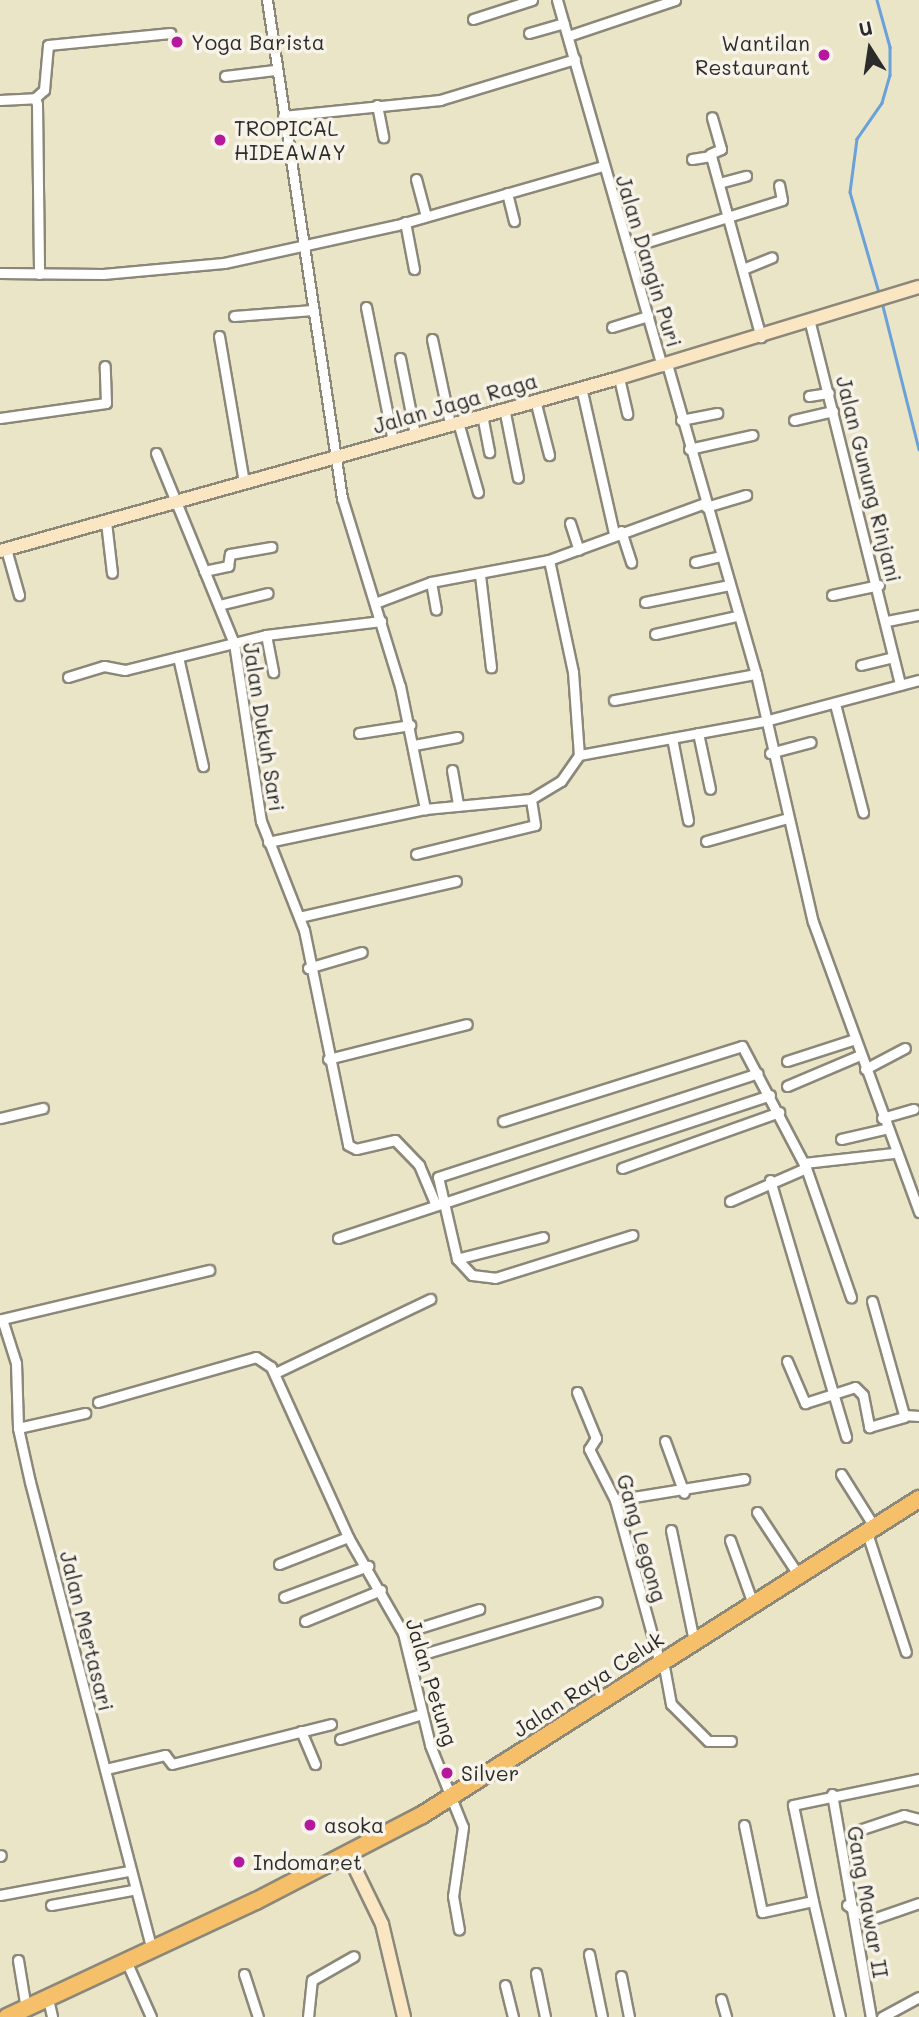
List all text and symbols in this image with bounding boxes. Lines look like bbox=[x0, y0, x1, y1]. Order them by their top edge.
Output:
north arrow bbox=[835, 14, 905, 84]
text: U bbox=[856, 14, 875, 42]
place label: Yoga Barista bbox=[191, 29, 325, 55]
place label: Wantilan Restaurant bbox=[695, 30, 810, 80]
marker: Yoga Barista bbox=[169, 34, 185, 50]
marker: Wantilan Restaurant bbox=[816, 47, 832, 63]
place label: TROPICAL HIDEAWAY bbox=[234, 115, 346, 165]
marker: TROPICAL HIDEAWAY bbox=[212, 132, 228, 148]
street label: Jalan Dangin Puri bbox=[611, 172, 687, 350]
street label: Jalan Jaga Raga bbox=[370, 367, 540, 439]
street label: Jalan Gunung Rinjani bbox=[831, 373, 907, 585]
street label: Jalan Dukuh Sari bbox=[238, 641, 290, 813]
street label: Gang Legong bbox=[612, 1471, 672, 1605]
street label: Jalan Mertasari bbox=[55, 1548, 119, 1714]
street label: Jalan Petung bbox=[401, 1615, 463, 1749]
street label: Jalan Raya Celuk bbox=[508, 1626, 668, 1742]
place label: Silver bbox=[461, 1760, 519, 1786]
marker: Silver bbox=[439, 1765, 455, 1781]
place label: asoka bbox=[324, 1812, 384, 1838]
marker: asoka bbox=[302, 1817, 318, 1833]
street label: Gang Mawar II bbox=[842, 1824, 894, 1980]
place label: Indomaret bbox=[253, 1849, 362, 1875]
marker: Indomaret bbox=[231, 1854, 247, 1870]

